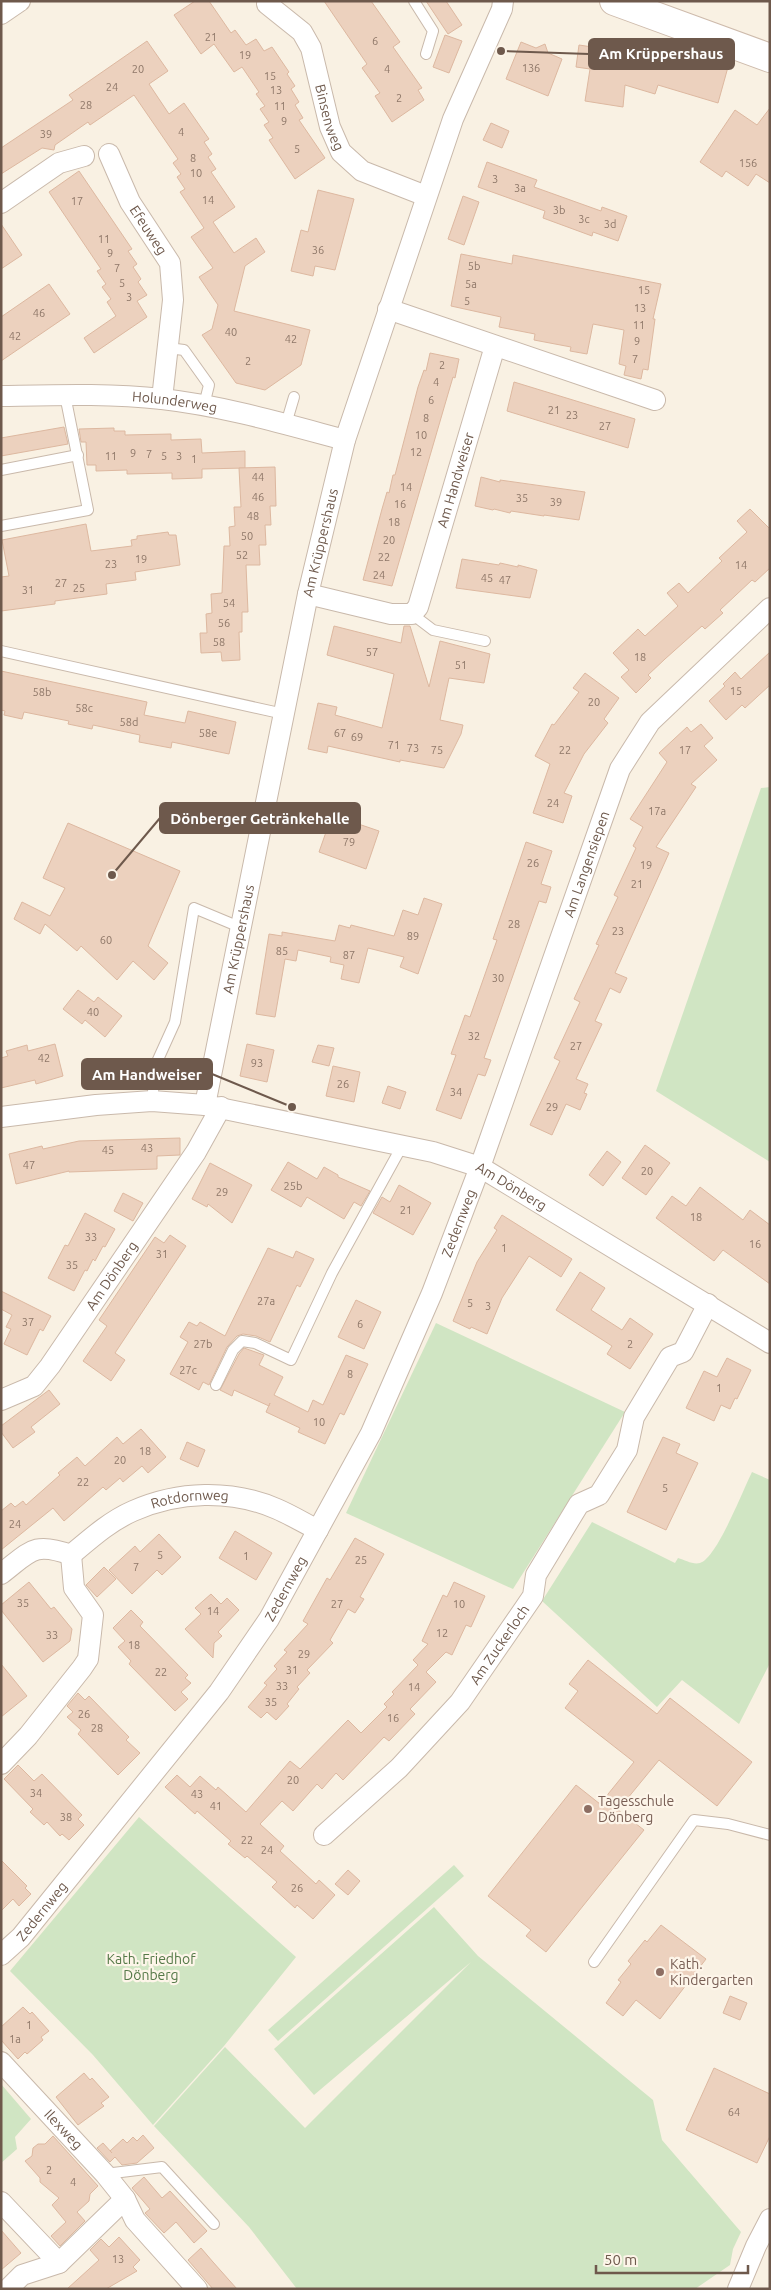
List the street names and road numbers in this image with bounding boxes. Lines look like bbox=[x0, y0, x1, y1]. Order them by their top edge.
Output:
street label: Binsenweg bbox=[312, 83, 347, 153]
street label: Efeuweg bbox=[127, 202, 170, 258]
street label: Holunderweg bbox=[132, 388, 219, 416]
street label: Am Handweiser bbox=[434, 430, 477, 530]
street label: Am Krüppershaus bbox=[300, 487, 341, 599]
street label: Am Langensiepen bbox=[560, 809, 613, 920]
street label: Am Krüppershaus bbox=[220, 883, 257, 995]
street label: Am Dönberg bbox=[473, 1159, 550, 1214]
street label: Zedernweg bbox=[438, 1187, 479, 1259]
street label: Am Dönberg bbox=[83, 1238, 141, 1313]
street label: Rotdornweg bbox=[149, 1487, 230, 1512]
street label: Zedernweg bbox=[261, 1553, 310, 1624]
street label: Am Zuckerloch bbox=[466, 1602, 532, 1688]
street label: Zedernweg bbox=[13, 1878, 71, 1944]
street label: Ilexweg bbox=[41, 2106, 86, 2153]

